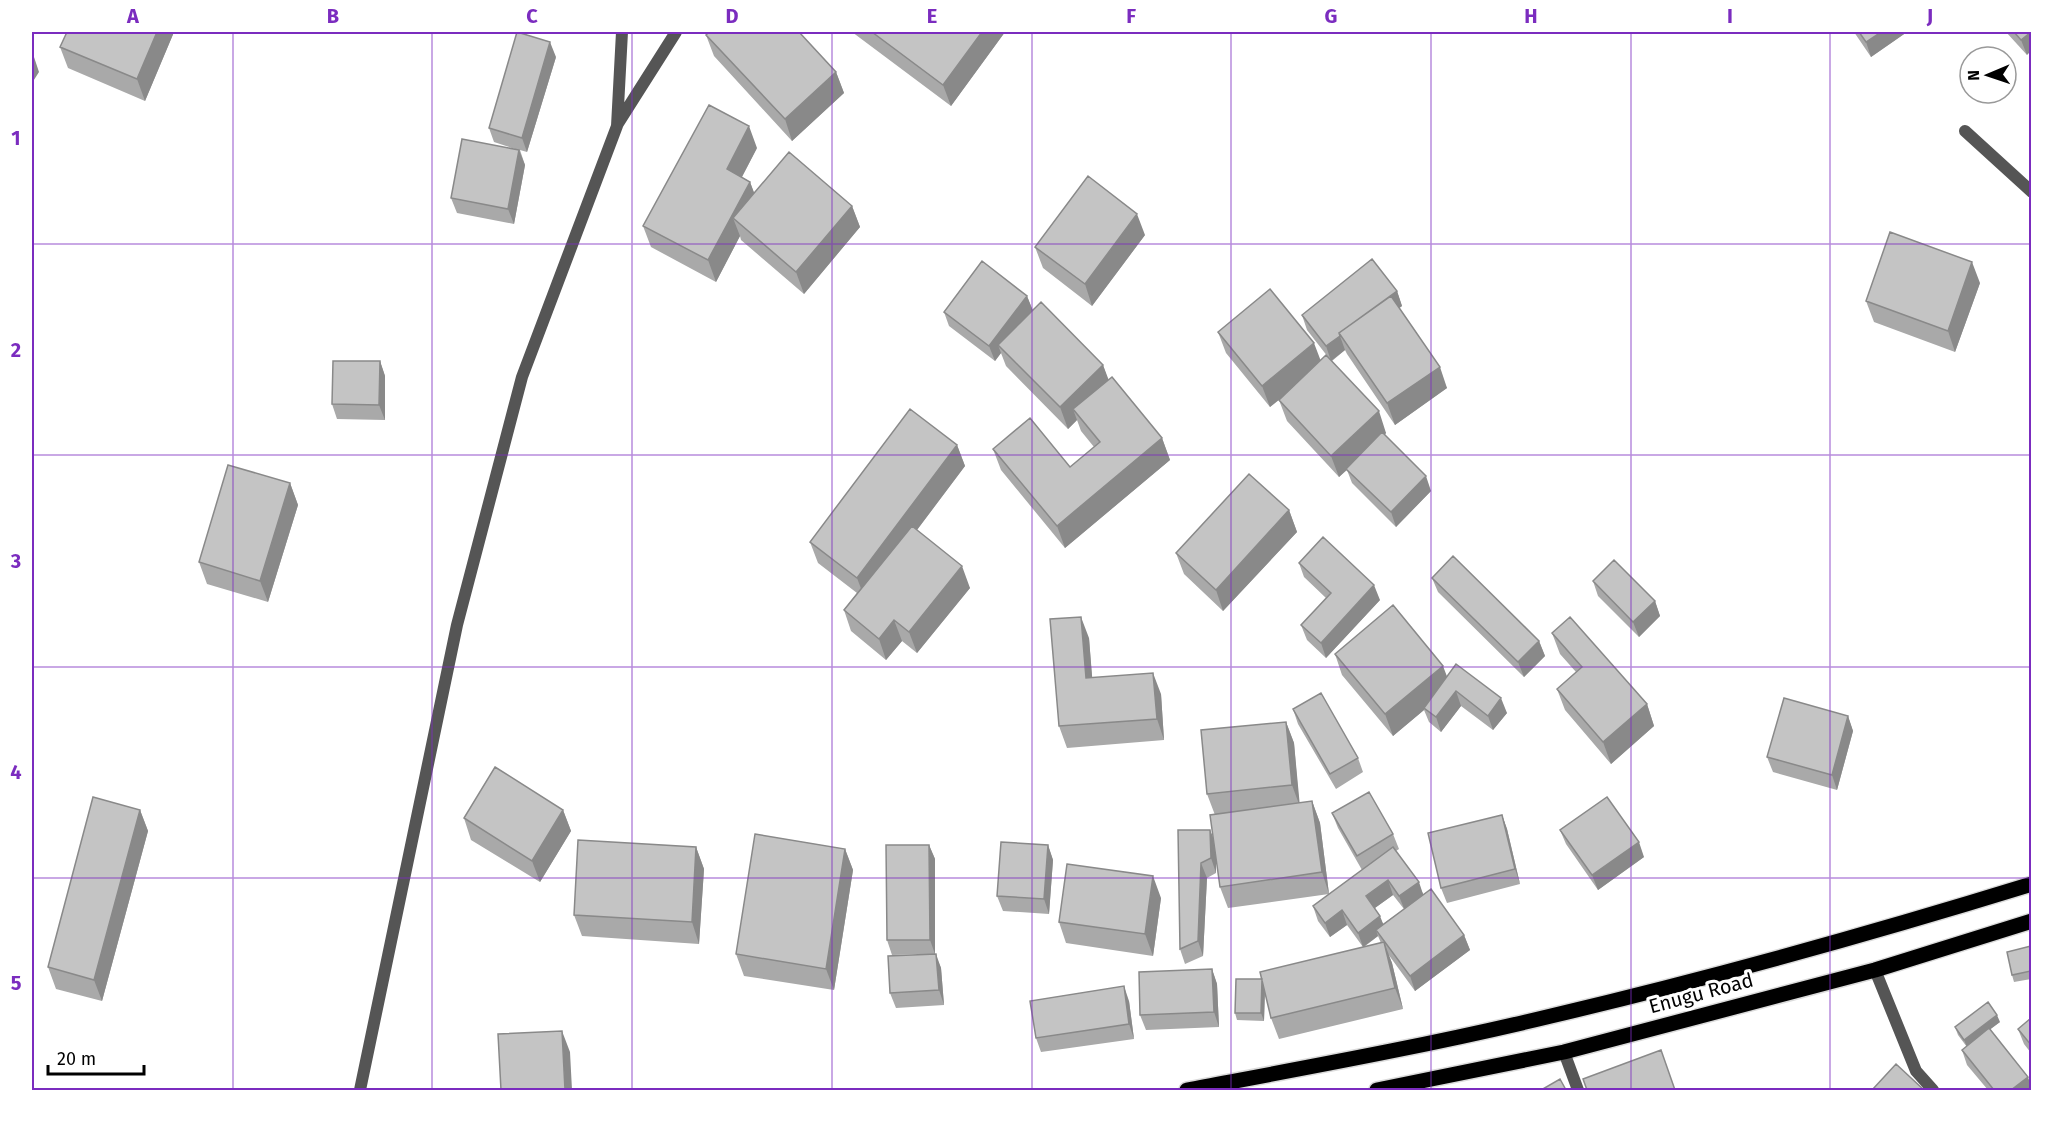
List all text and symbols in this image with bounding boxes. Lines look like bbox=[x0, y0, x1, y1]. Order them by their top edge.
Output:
text: A bbox=[126, 4, 140, 28]
text: B bbox=[327, 4, 339, 28]
text: C bbox=[526, 4, 538, 28]
text: D bbox=[725, 4, 739, 28]
text: E bbox=[927, 4, 937, 28]
text: F bbox=[1126, 4, 1136, 28]
text: G bbox=[1325, 4, 1337, 28]
text: H bbox=[1524, 4, 1538, 28]
text: I bbox=[1727, 4, 1733, 28]
text: J bbox=[1926, 4, 1933, 28]
north arrow bbox=[1958, 45, 2018, 105]
text: N bbox=[1964, 70, 1983, 81]
text: 1 bbox=[11, 126, 21, 150]
text: 2 bbox=[11, 338, 21, 362]
text: 3 bbox=[10, 549, 21, 573]
text: 4 bbox=[10, 760, 22, 784]
street label: Enugu Road bbox=[1646, 968, 1756, 1018]
text: 5 bbox=[11, 971, 22, 995]
scale bar bbox=[48, 1038, 144, 1076]
text: 20 m bbox=[57, 1048, 96, 1070]

